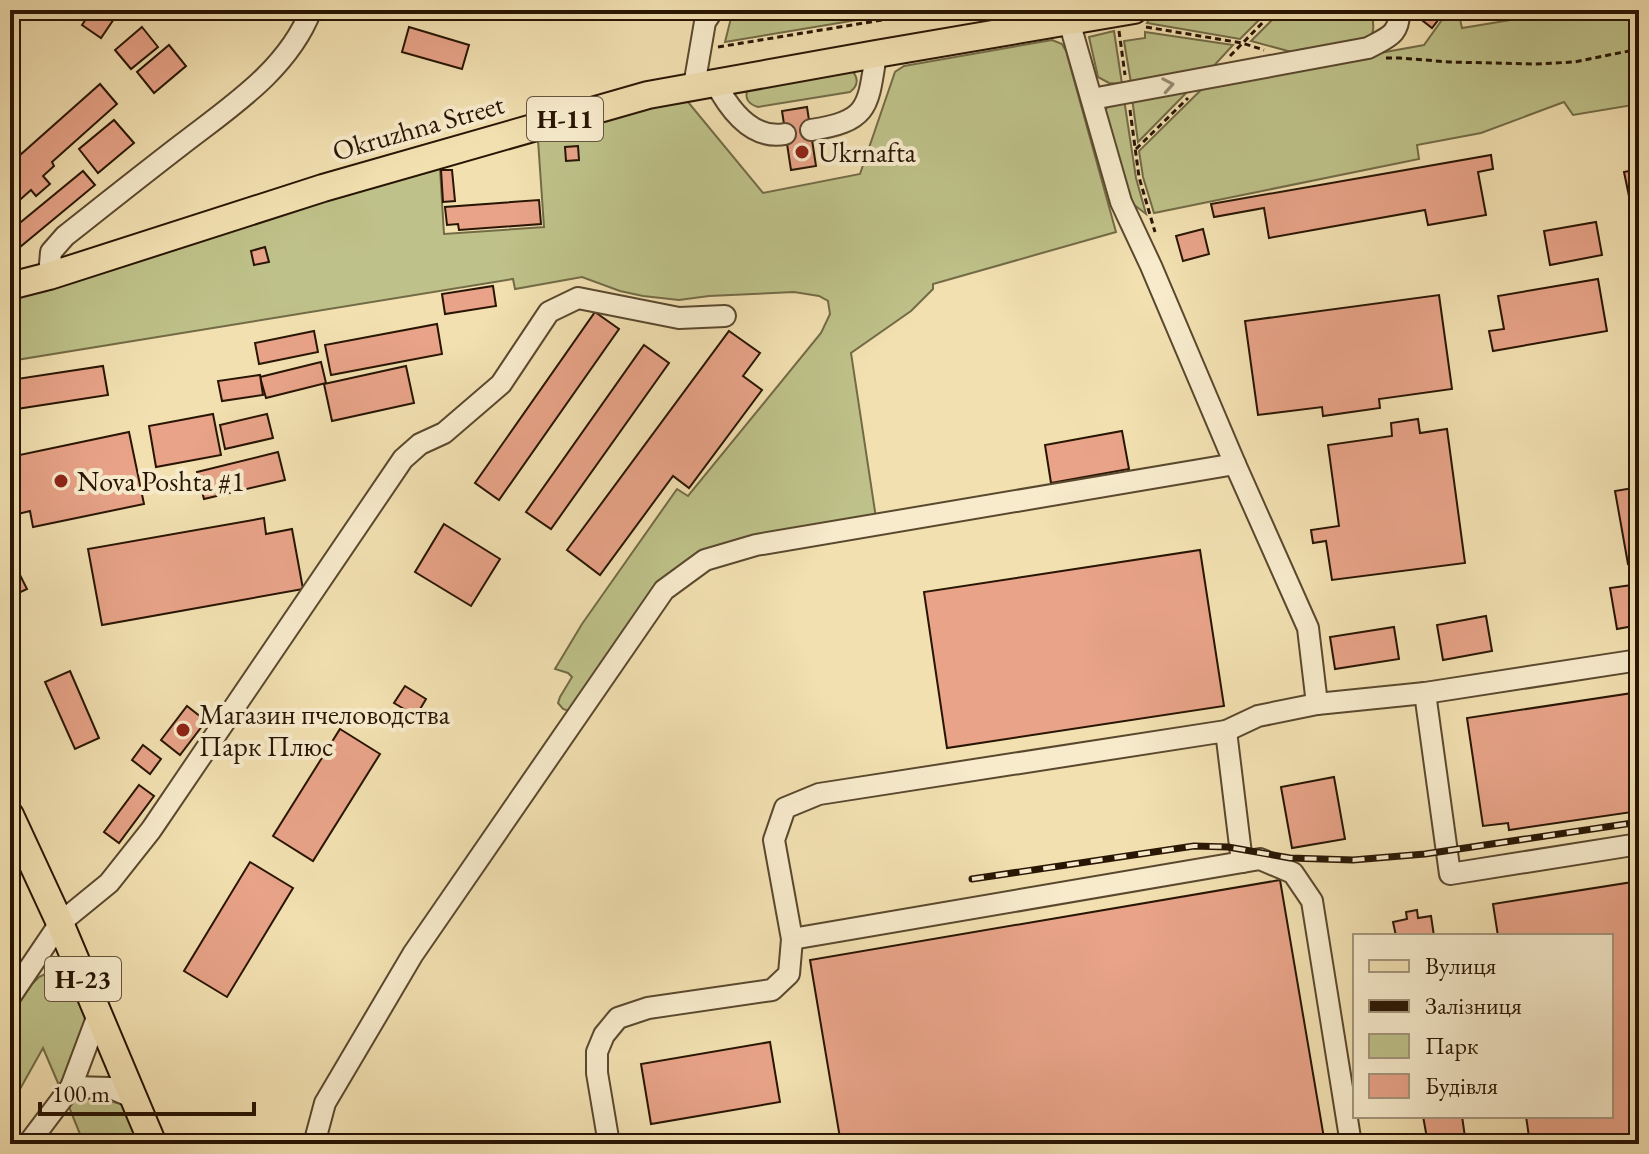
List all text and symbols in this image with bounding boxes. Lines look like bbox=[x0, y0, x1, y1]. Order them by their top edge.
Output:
one-way arrow bbox=[1161, 77, 1175, 94]
street label: Okruzhna Street bbox=[328, 85, 508, 169]
road number: Н-11 bbox=[527, 97, 603, 141]
place label: Ukrnafta bbox=[818, 134, 917, 170]
marker: Ukrnafta bbox=[793, 143, 811, 161]
place label: Nova Poshta #1 bbox=[77, 463, 245, 499]
marker: Nova Poshta #1 bbox=[52, 472, 70, 490]
place label: Магазин пчеловодства Парк Плюс bbox=[199, 696, 451, 764]
marker: Магазин пчеловодства Парк Плюс bbox=[174, 721, 192, 739]
legend bbox=[1353, 934, 1613, 1118]
text: Вулиця bbox=[1425, 950, 1497, 981]
road number: Н-23 bbox=[45, 957, 121, 1001]
text: Залізниця bbox=[1425, 990, 1522, 1021]
text: Парк bbox=[1425, 1030, 1479, 1061]
scale bar bbox=[40, 1066, 254, 1116]
text: Будівля bbox=[1425, 1070, 1498, 1101]
text: 100 m bbox=[52, 1078, 110, 1109]

